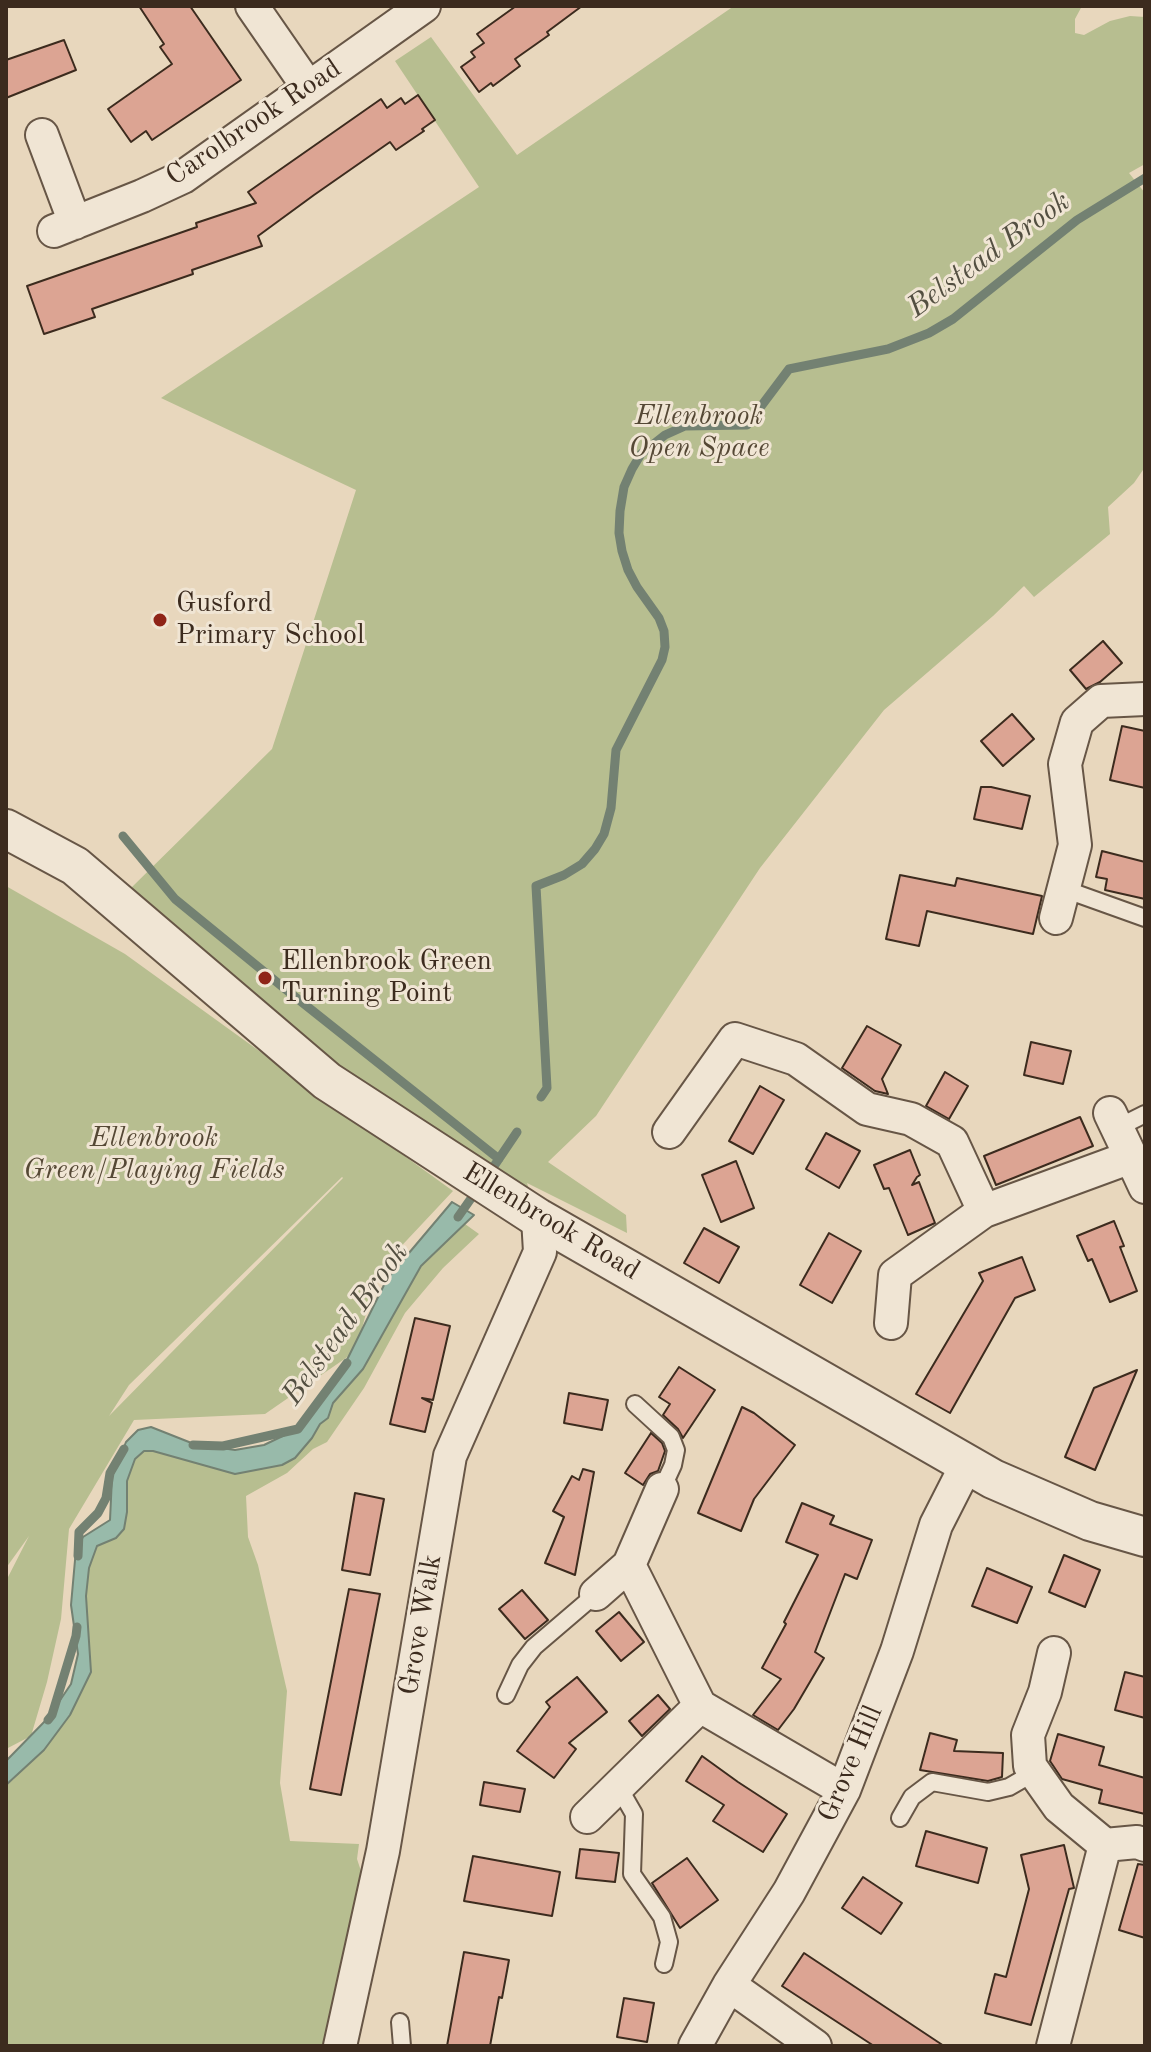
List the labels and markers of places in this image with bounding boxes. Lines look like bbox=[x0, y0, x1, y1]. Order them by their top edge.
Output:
place label: Gusford Primary School bbox=[176, 587, 364, 653]
marker: Gusford Primary School bbox=[151, 611, 169, 629]
place label: Ellenbrook Green Turning Point bbox=[281, 945, 492, 1011]
marker: Ellenbrook Green Turning Point bbox=[256, 969, 274, 987]

